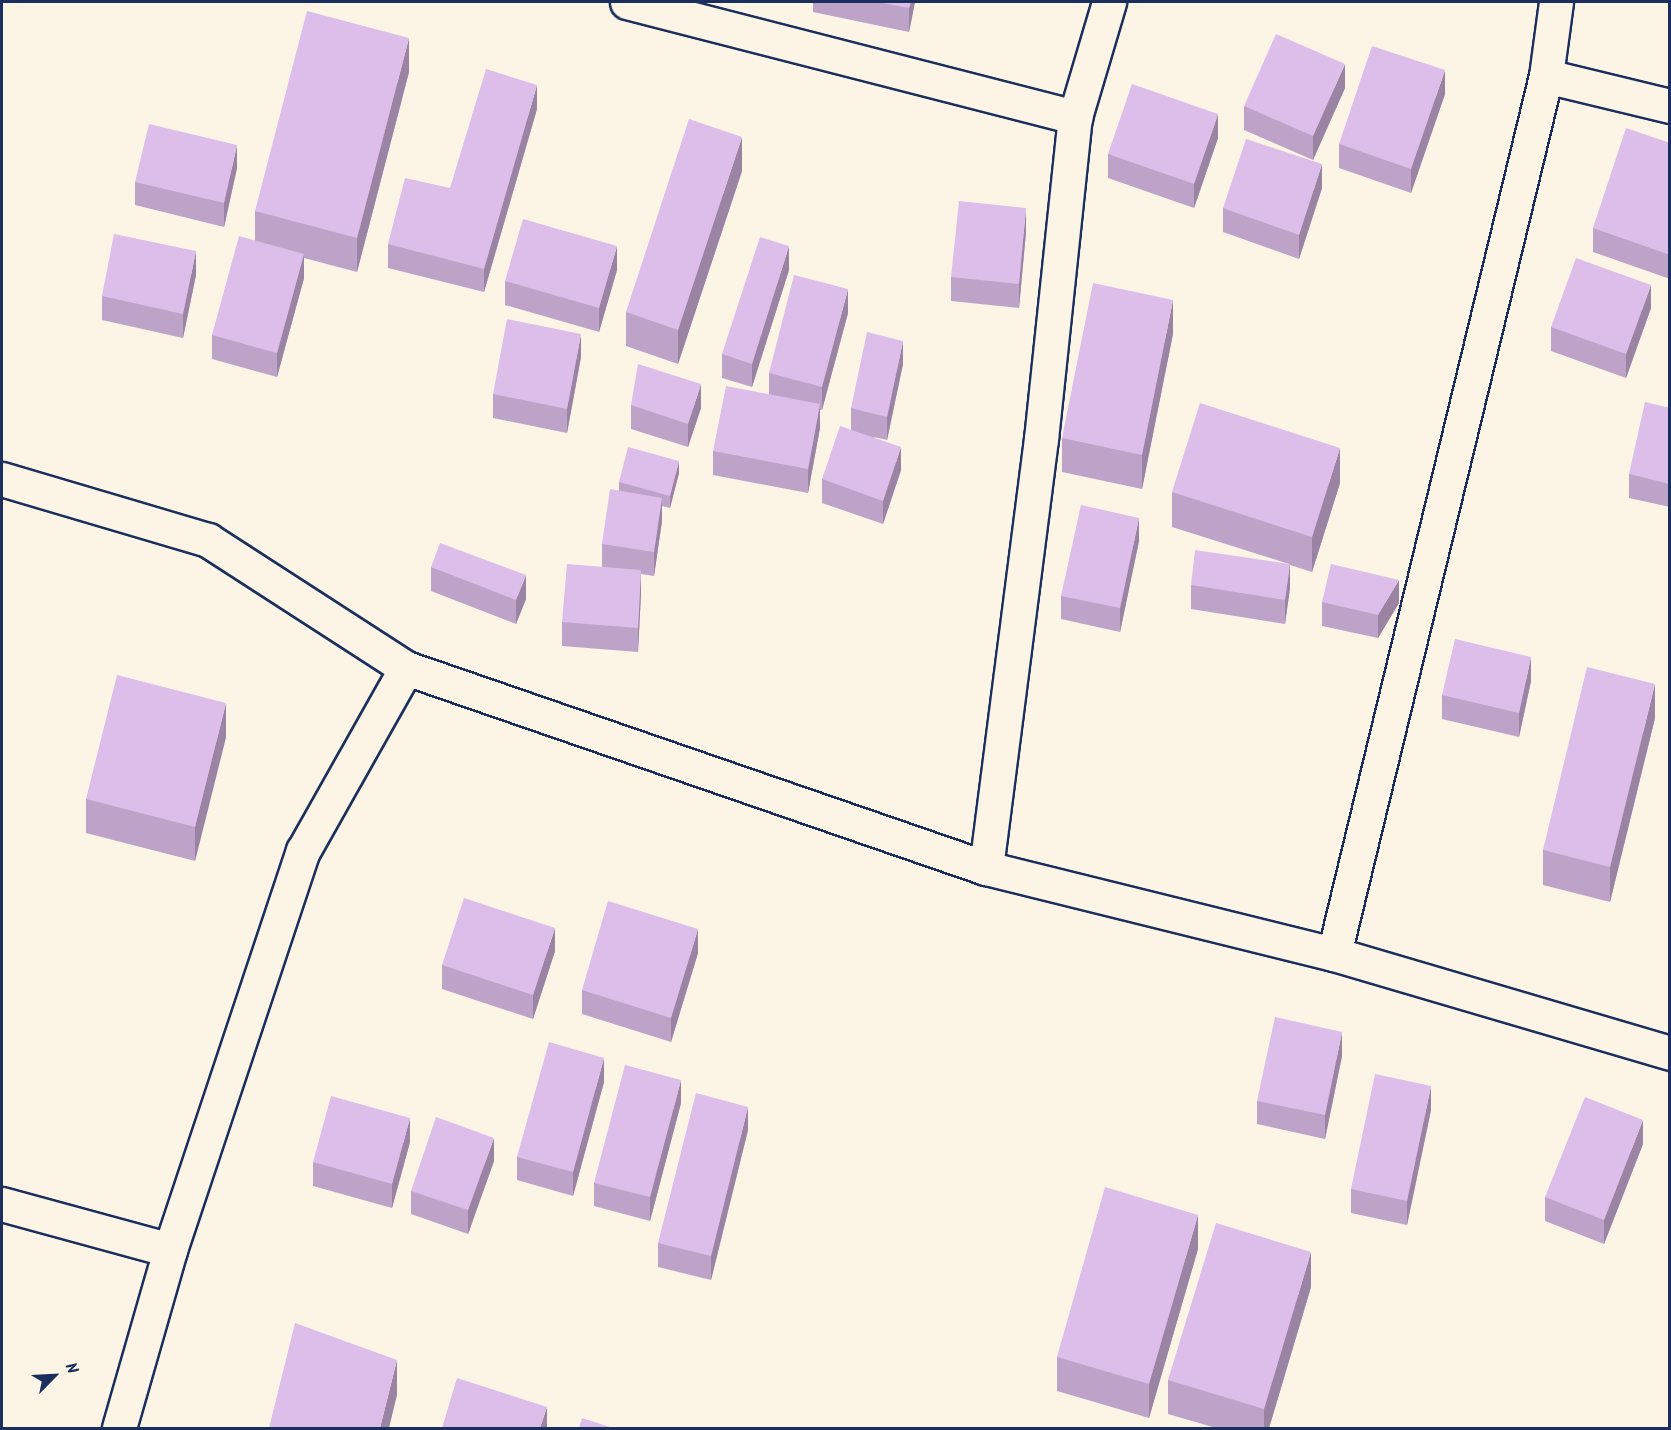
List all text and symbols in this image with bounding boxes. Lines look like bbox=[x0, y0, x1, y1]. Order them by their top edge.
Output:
north arrow bbox=[24, 1346, 84, 1406]
text: N bbox=[57, 1359, 84, 1378]

